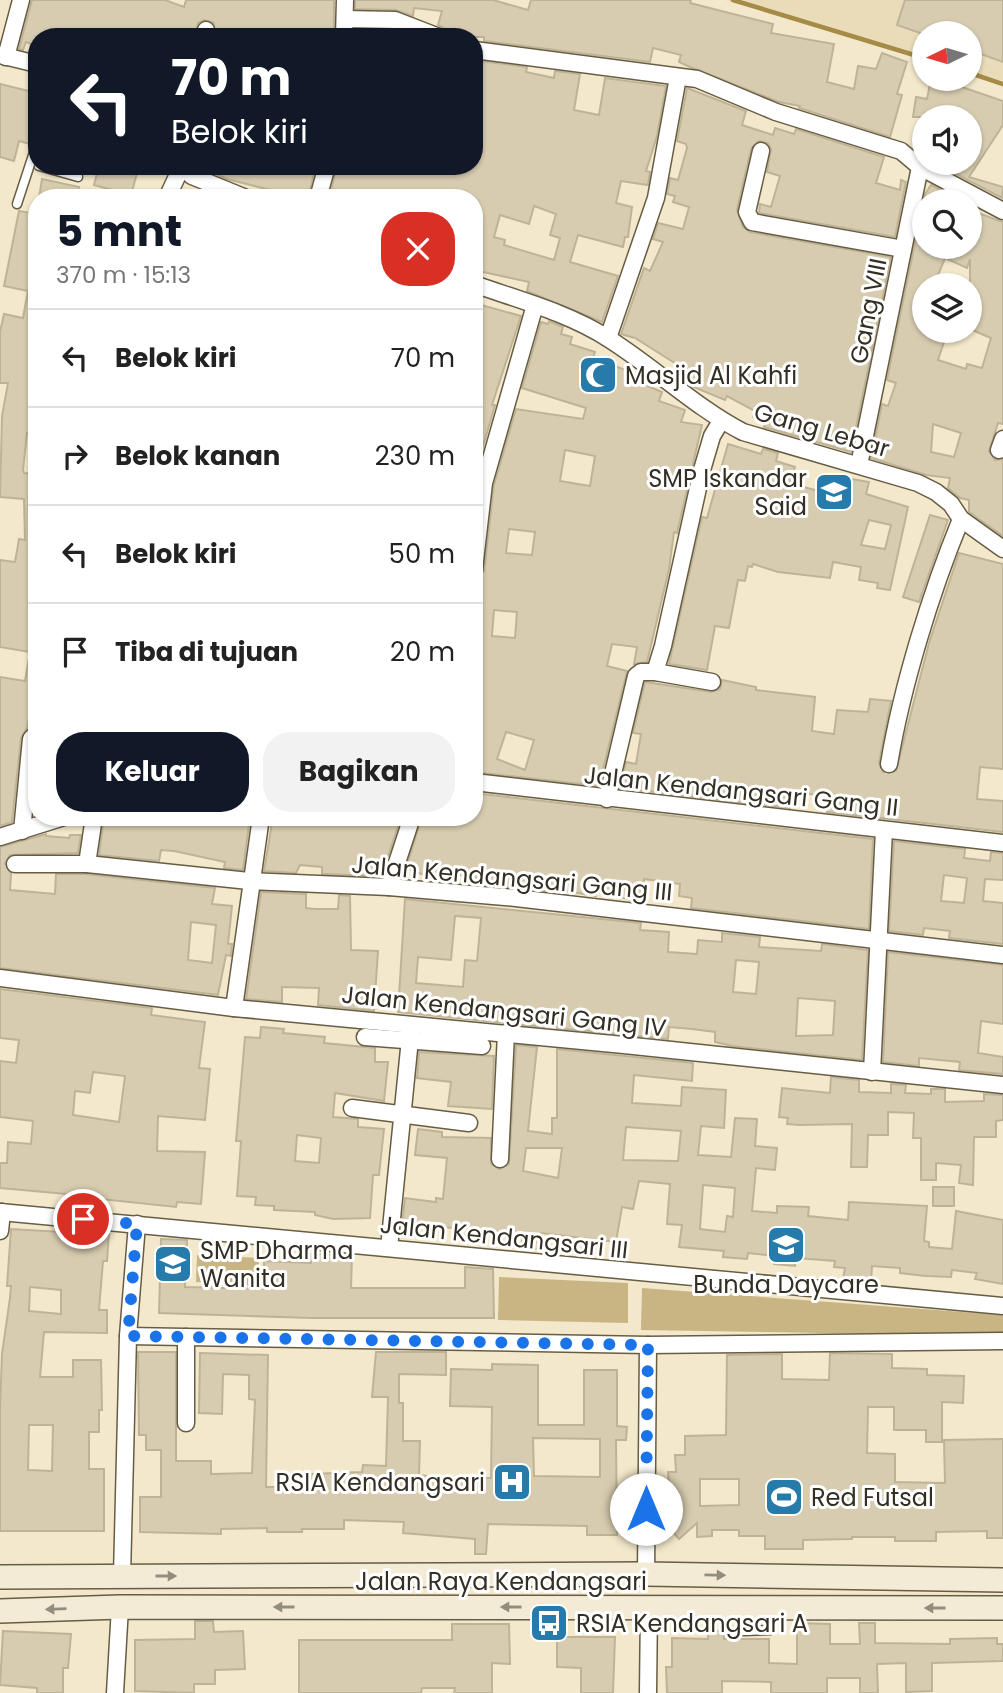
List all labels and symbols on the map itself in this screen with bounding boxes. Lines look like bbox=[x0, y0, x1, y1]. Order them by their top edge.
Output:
north arrow bbox=[912, 21, 982, 91]
street label: Gang VIII bbox=[842, 255, 894, 367]
mosque icon: Masjid Al Kahfi bbox=[577, 354, 619, 396]
place label: Masjid Al Kahfi bbox=[625, 359, 797, 392]
street label: Gang Lebar bbox=[750, 395, 894, 465]
place label: SMP Iskandar Said bbox=[648, 462, 807, 523]
school or university icon: SMP Iskandar Said bbox=[813, 471, 855, 513]
street label: Jalan Kendangsari Gang II bbox=[582, 758, 900, 824]
street label: Jalan Kendangsari Gang III bbox=[350, 848, 674, 908]
street label: Jalan Kendangsari Gang IV bbox=[340, 978, 668, 1044]
pin bbox=[53, 1189, 113, 1249]
street label: Jalan Kendangsari III bbox=[378, 1208, 630, 1266]
school or university icon: Bunda Daycare bbox=[765, 1224, 807, 1266]
place label: SMP Dharma Wanita bbox=[200, 1234, 354, 1295]
school or university icon: SMP Dharma Wanita bbox=[152, 1243, 194, 1285]
place label: Bunda Daycare bbox=[693, 1268, 879, 1301]
hospital icon: RSIA Kendangsari bbox=[491, 1461, 533, 1503]
place label: RSIA Kendangsari bbox=[276, 1466, 485, 1499]
position arrow bbox=[609, 1472, 683, 1546]
sports icon: Red Futsal bbox=[763, 1476, 805, 1518]
place label: Red Futsal bbox=[811, 1481, 934, 1514]
street label: Jalan Raya Kendangsari bbox=[355, 1565, 647, 1598]
one-way arrow bbox=[704, 1569, 726, 1581]
one-way arrow bbox=[155, 1570, 177, 1582]
one-way arrow bbox=[273, 1601, 295, 1613]
one-way arrow bbox=[500, 1601, 522, 1613]
bus stop icon: RSIA Kendangsari A bbox=[528, 1602, 570, 1644]
one-way arrow bbox=[924, 1602, 946, 1614]
one-way arrow bbox=[45, 1604, 67, 1615]
place label: RSIA Kendangsari A bbox=[576, 1607, 808, 1640]

